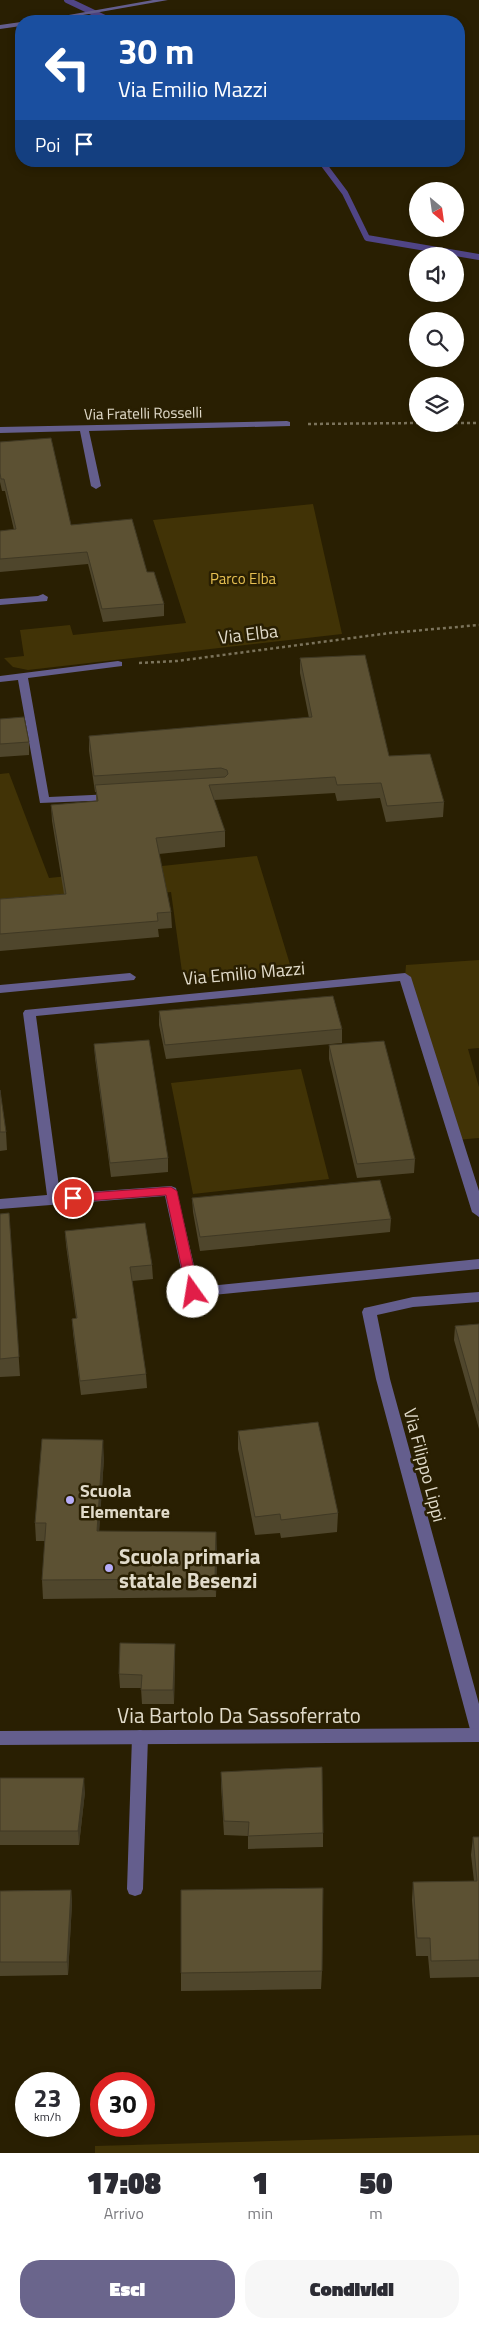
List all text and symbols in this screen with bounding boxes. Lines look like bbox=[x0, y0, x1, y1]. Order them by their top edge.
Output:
text: 30 m bbox=[118, 24, 194, 78]
icon: left bbox=[35, 35, 100, 100]
text: Via Emilio Mazzi bbox=[118, 72, 268, 106]
text: Poi bbox=[35, 130, 60, 159]
icon: arrive bbox=[70, 130, 98, 158]
north arrow bbox=[409, 182, 464, 238]
map controls bbox=[409, 182, 464, 432]
button: sound bbox=[409, 247, 464, 302]
button: search bbox=[409, 312, 464, 367]
button: layers bbox=[409, 377, 464, 432]
street label: Via Fratelli Rosselli bbox=[84, 400, 202, 426]
park label: Parco Elba bbox=[210, 567, 277, 590]
street label: Via Elba bbox=[217, 617, 279, 651]
street label: Via Emilio Mazzi bbox=[182, 954, 306, 992]
pin bbox=[52, 1177, 94, 1219]
icon: arrive bbox=[59, 1184, 87, 1212]
position arrow bbox=[166, 1265, 218, 1317]
street label: Via Filippo Lippi bbox=[397, 1405, 453, 1525]
place label: Scuola Elementare bbox=[80, 1477, 170, 1525]
marker: Scuola Elementare bbox=[64, 1494, 76, 1506]
place label: Scuola primaria statale Besenzi bbox=[119, 1540, 261, 1596]
marker: Scuola primaria statale Besenzi bbox=[103, 1562, 115, 1574]
street label: Via Bartolo Da Sassoferrato bbox=[117, 1699, 361, 1731]
speed limit sign: 30 bbox=[90, 2072, 155, 2137]
text: 23 bbox=[33, 2079, 62, 2117]
text: km/h bbox=[34, 2107, 61, 2126]
text: 17:08 bbox=[86, 2160, 161, 2206]
text: 1 bbox=[252, 2160, 269, 2206]
text: 50 bbox=[360, 2160, 393, 2206]
text: Arrivo bbox=[104, 2201, 144, 2225]
text: min bbox=[248, 2201, 273, 2225]
text: m bbox=[369, 2201, 383, 2225]
button: Esci bbox=[20, 2260, 235, 2318]
button: Condividi bbox=[245, 2260, 459, 2318]

